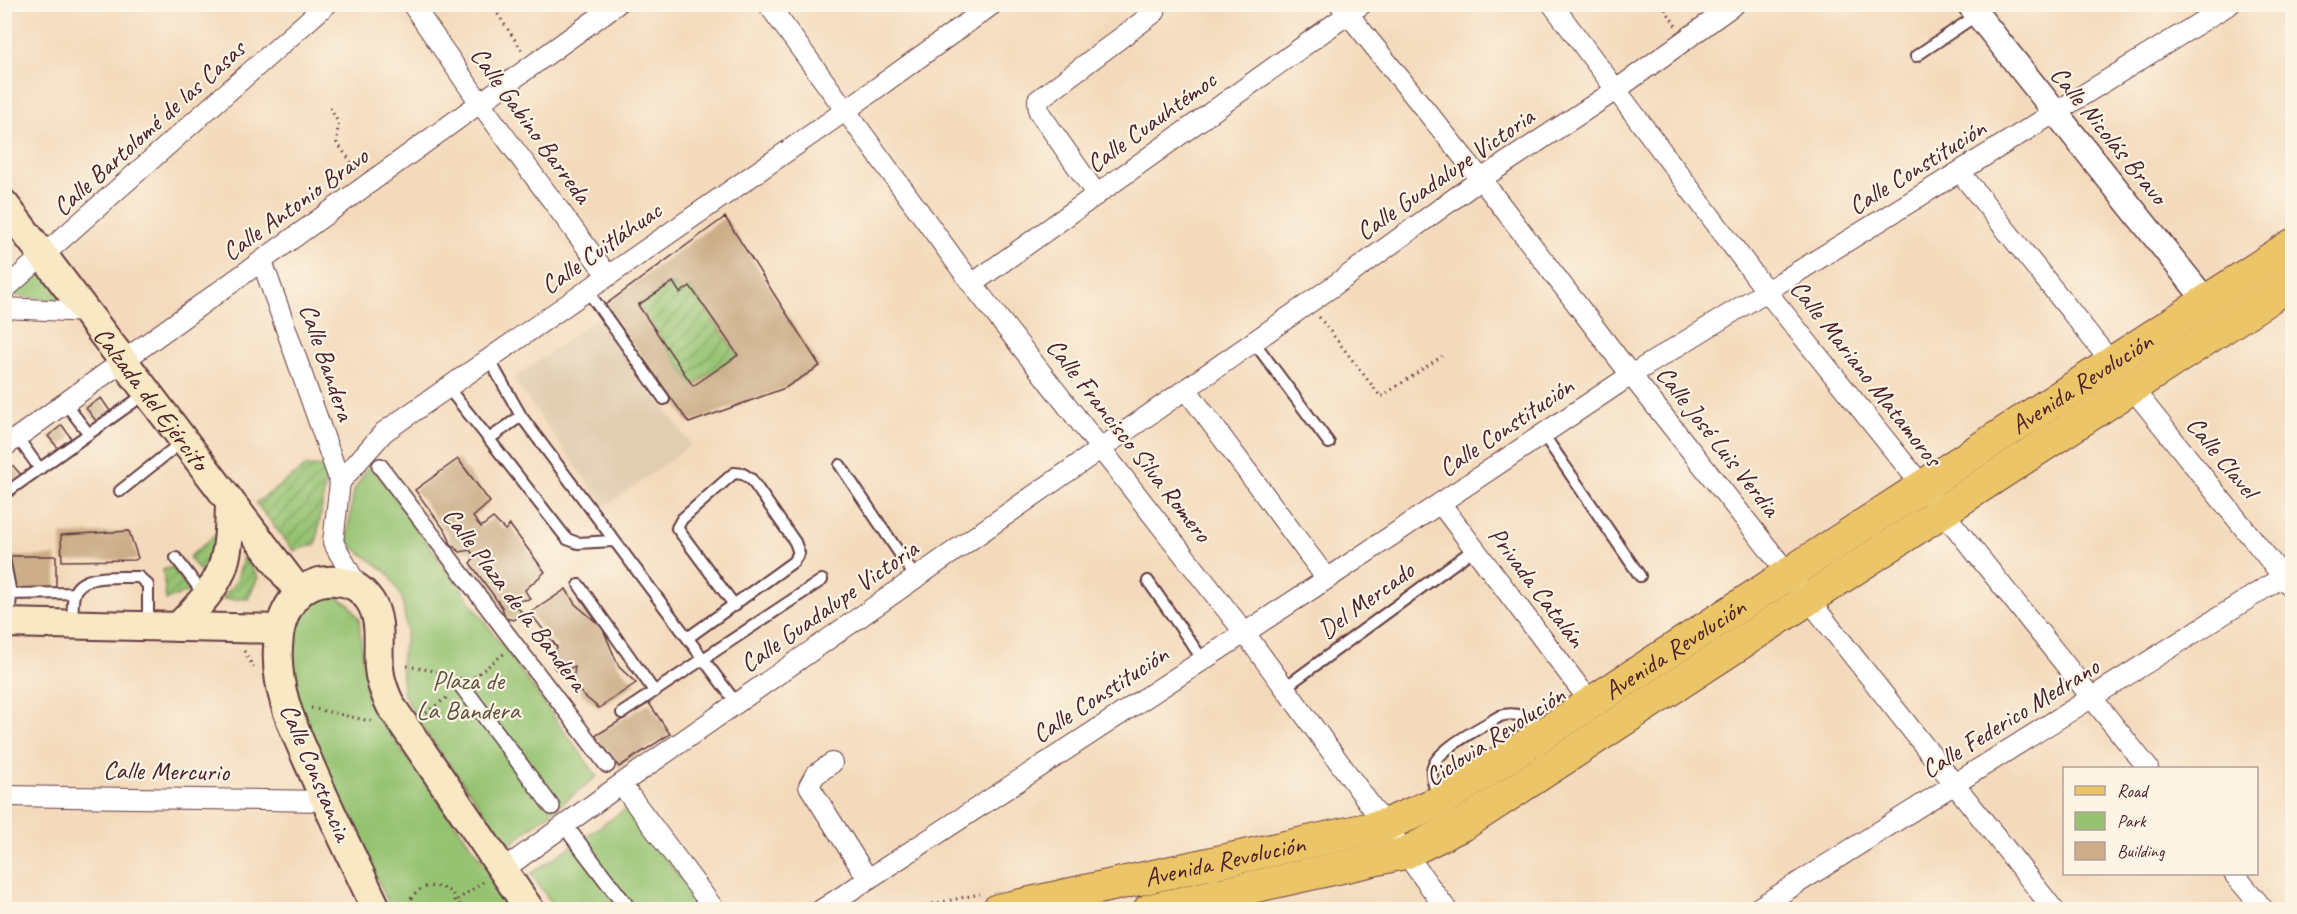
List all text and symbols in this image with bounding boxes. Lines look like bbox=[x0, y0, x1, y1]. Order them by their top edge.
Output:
street label: Calle Bartolomé de las Casas bbox=[46, 31, 254, 223]
street label: Calle Gabino Barreda bbox=[463, 40, 600, 211]
street label: Calle Nicolás Bravo bbox=[2043, 59, 2177, 213]
street label: Calle Cuauhtémoc bbox=[1079, 63, 1223, 180]
street label: Calle Guadalupe Victoria bbox=[1349, 99, 1542, 248]
street label: Calle Constitución bbox=[1842, 111, 1993, 222]
street label: Calle Antonio Bravo bbox=[215, 139, 376, 268]
street label: Calle Cuitláhuac bbox=[534, 194, 668, 302]
street label: Calle Mariano Matamoros bbox=[1783, 273, 1951, 475]
street label: Calle Bandera bbox=[292, 299, 363, 426]
street label: Calzada del Ejército bbox=[86, 320, 219, 479]
street label: Avenida Revolución bbox=[2004, 323, 2160, 441]
street label: Calle Francisco Silva Romero bbox=[1039, 331, 1220, 550]
street label: Calle José Luis Verdia bbox=[1649, 359, 1788, 524]
street label: Calle Constitución bbox=[1432, 369, 1581, 484]
street label: Calle Clavel bbox=[2179, 409, 2268, 508]
street label: Calle Plaza de la Bandera bbox=[435, 500, 596, 699]
street label: Privada Catalán bbox=[1481, 520, 1594, 655]
street label: Calle Guadalupe Victoria bbox=[733, 531, 926, 680]
street label: Del Mercado bbox=[1311, 553, 1422, 646]
street label: Avenida Revolución bbox=[1597, 589, 1753, 707]
street label: Calle Constitución bbox=[1026, 637, 1176, 750]
street label: Calle Federico Medrano bbox=[1915, 649, 2106, 786]
park label: Plaza de La Bandera bbox=[416, 664, 521, 727]
street label: Ciclovia Revolución bbox=[1419, 678, 1572, 794]
street label: Calle Constancia bbox=[272, 698, 361, 848]
street label: Calle Mercurio bbox=[103, 753, 231, 789]
legend bbox=[2063, 767, 2258, 875]
text: Road bbox=[2117, 780, 2150, 802]
text: Park bbox=[2117, 810, 2147, 832]
street label: Avenida Revolución bbox=[1141, 826, 1309, 894]
text: Building bbox=[2117, 840, 2166, 862]

